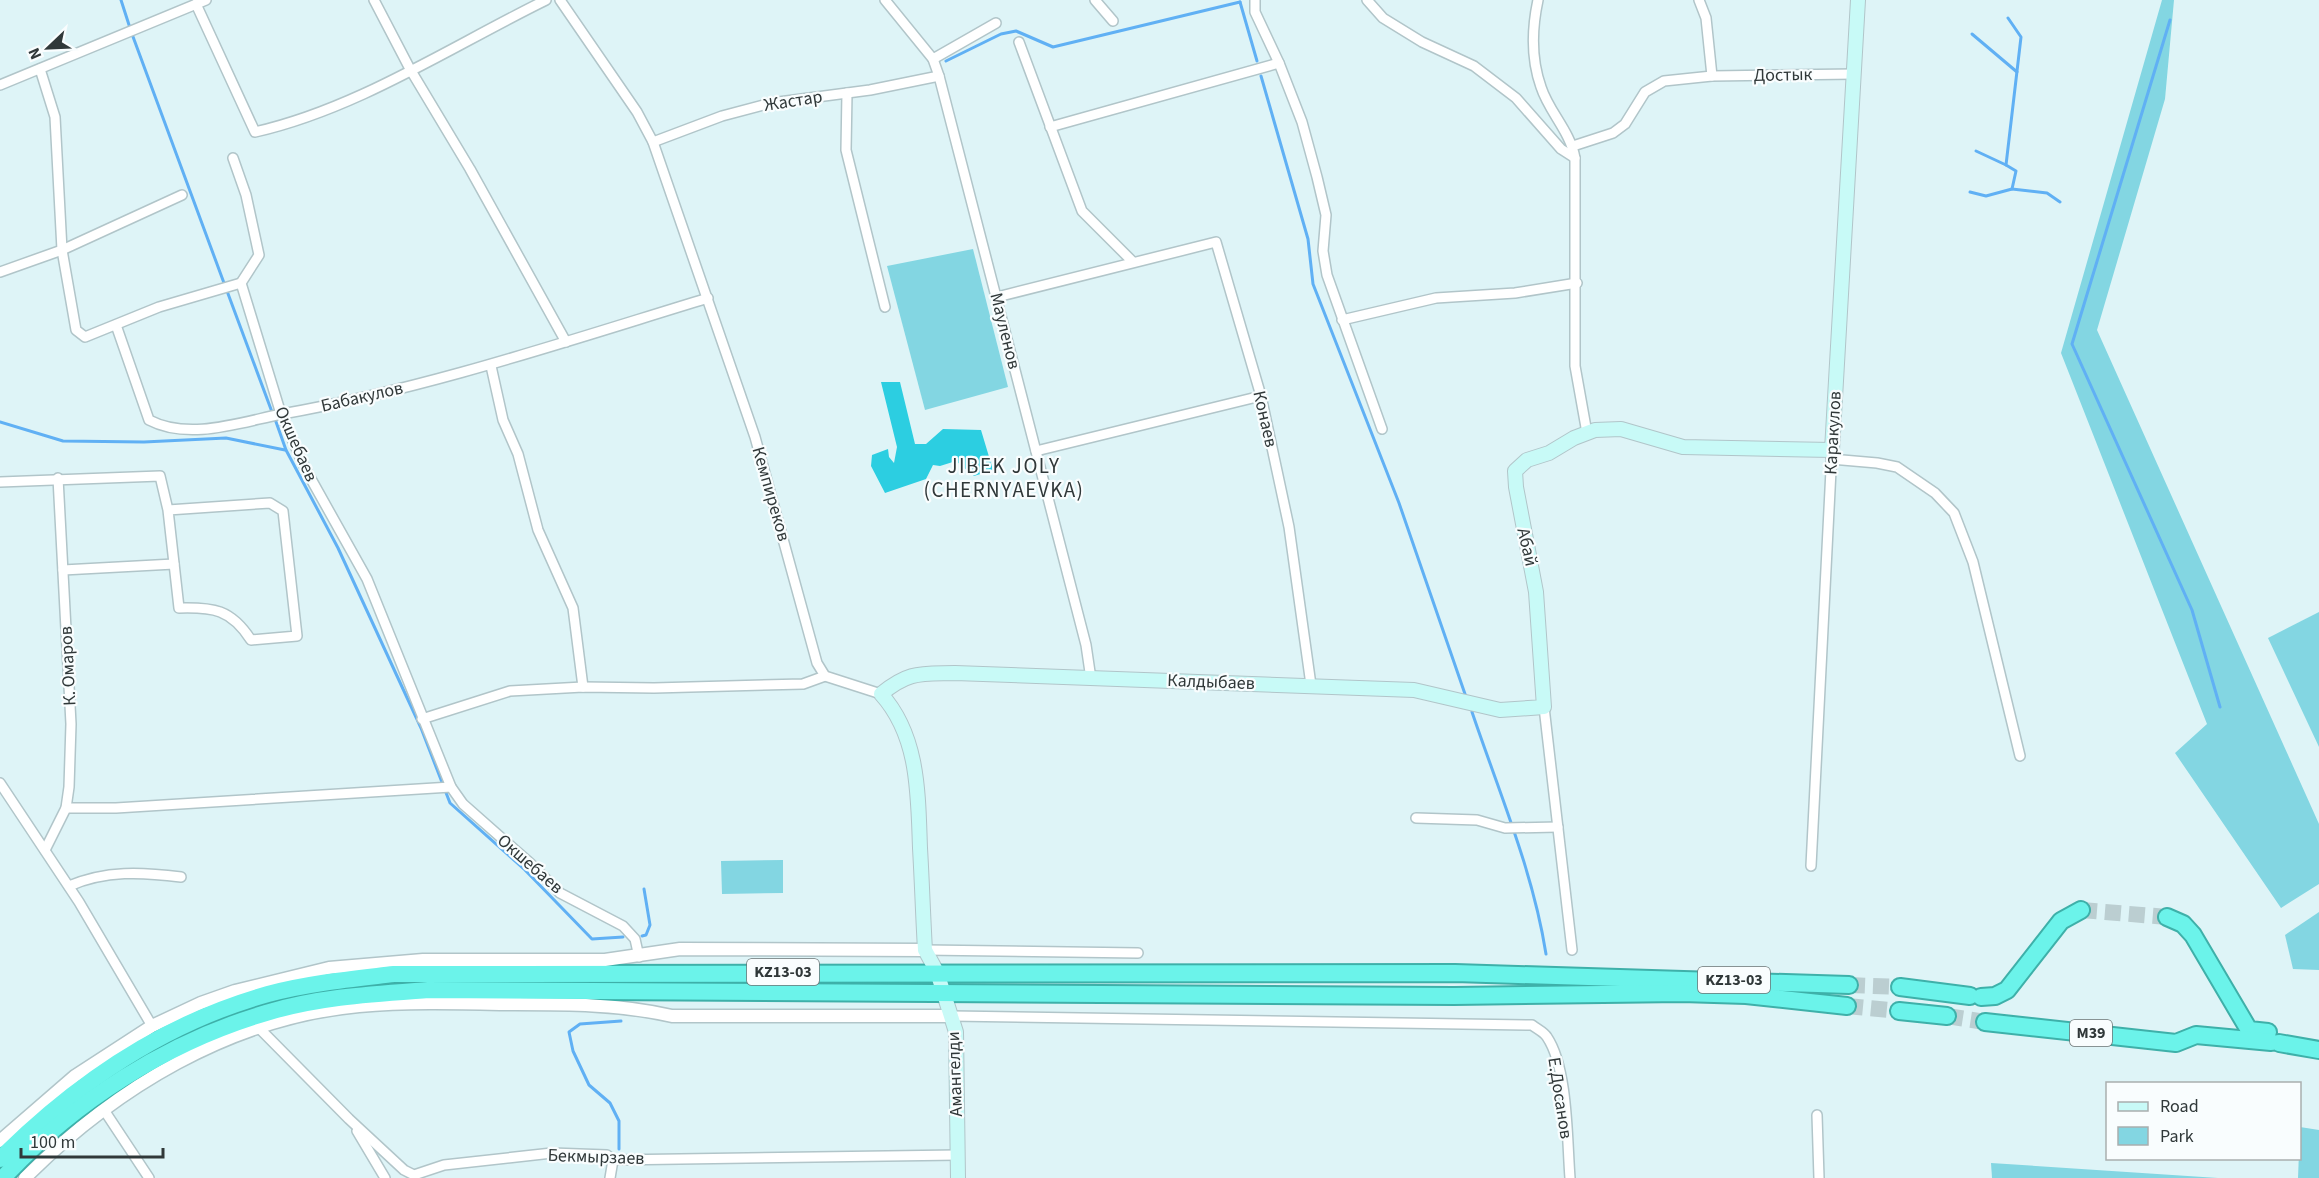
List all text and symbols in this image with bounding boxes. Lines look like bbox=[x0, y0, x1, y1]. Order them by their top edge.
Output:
north arrow bbox=[18, 18, 78, 78]
text: N bbox=[23, 44, 47, 63]
street label: Достык bbox=[1753, 62, 1813, 88]
street label: Жастар bbox=[762, 84, 824, 118]
street label: Мауленов bbox=[983, 290, 1027, 372]
street label: Бабакулов bbox=[318, 375, 406, 419]
street label: Конаев bbox=[1246, 388, 1284, 450]
street label: Каракулов bbox=[1818, 391, 1848, 475]
street label: Окшебаев bbox=[268, 402, 324, 486]
street label: Кемпиреков bbox=[746, 444, 796, 544]
district label: JIBEK JOLY (CHERNYAEVKA) bbox=[924, 451, 1084, 505]
street label: Абай bbox=[1510, 525, 1544, 569]
street label: К. Омаров bbox=[53, 625, 83, 707]
street label: Калдыбаев bbox=[1167, 668, 1255, 696]
street label: Окшебаев bbox=[492, 828, 568, 900]
road number: KZ13-03 bbox=[747, 959, 819, 985]
road number: KZ13-03 bbox=[1698, 967, 1770, 993]
road number: M39 bbox=[2070, 1020, 2112, 1046]
street label: Амангелди bbox=[941, 1031, 969, 1117]
street label: Е.Досанов bbox=[1541, 1055, 1579, 1141]
legend bbox=[2106, 1082, 2301, 1160]
text: Road bbox=[2160, 1094, 2199, 1119]
scale bar bbox=[21, 1121, 164, 1159]
text: Park bbox=[2160, 1124, 2194, 1149]
text: 100 m bbox=[30, 1130, 75, 1155]
street label: Бекмырзаев bbox=[547, 1143, 645, 1171]

